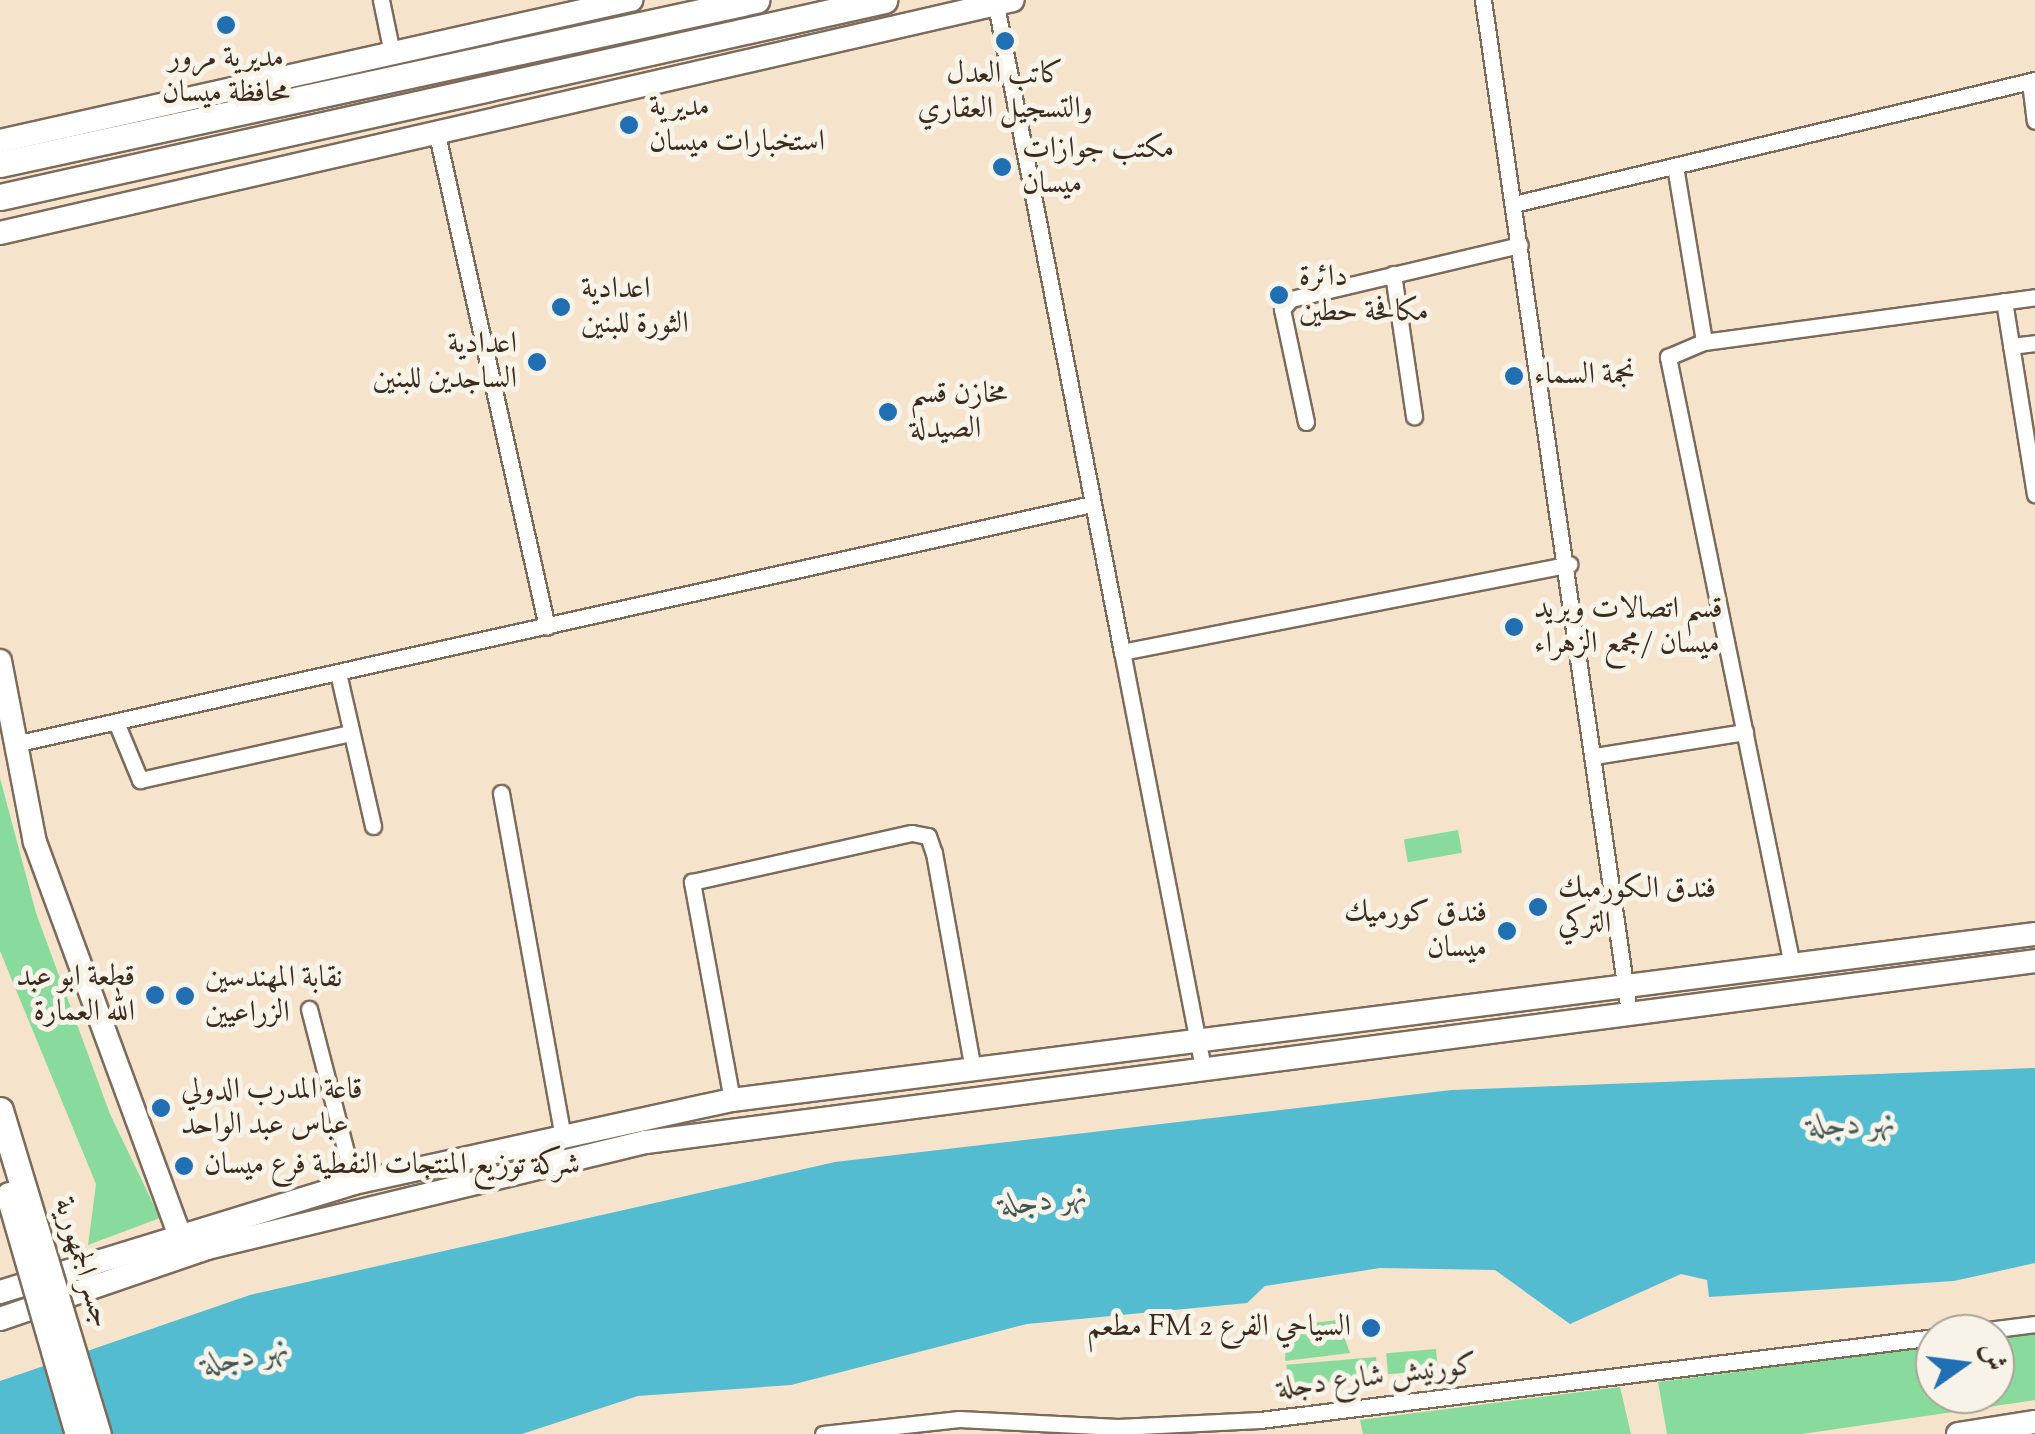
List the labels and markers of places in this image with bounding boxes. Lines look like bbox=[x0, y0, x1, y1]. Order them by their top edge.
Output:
marker: مديرية مرور محافظة ميسان bbox=[215, 14, 237, 36]
marker: كاتب العدل والتسجيل العقاري bbox=[994, 30, 1016, 52]
place label: مديرية مرور محافظة ميسان bbox=[162, 41, 290, 112]
place label: كاتب العدل والتسجيل العقاري bbox=[917, 57, 1093, 128]
place label: مديرية استخبارات ميسان bbox=[649, 90, 825, 160]
marker: مديرية استخبارات ميسان bbox=[618, 114, 640, 136]
place label: مكتب جوازات ميسان bbox=[1022, 132, 1174, 202]
marker: مكتب جوازات ميسان bbox=[991, 156, 1013, 178]
place label: دائرة مكافحة حطين bbox=[1299, 260, 1429, 330]
place label: اعدادية الثورة للبنين bbox=[581, 272, 689, 342]
marker: دائرة مكافحة حطين bbox=[1268, 284, 1290, 306]
marker: اعدادية الثورة للبنين bbox=[550, 296, 572, 318]
place label: اعدادية الساجدين للبنين bbox=[373, 327, 517, 398]
marker: اعدادية الساجدين للبنين bbox=[526, 351, 548, 373]
place label: نجمة السماء bbox=[1534, 358, 1636, 394]
marker: نجمة السماء bbox=[1503, 365, 1525, 387]
place label: مخازن قسم الصيدلة bbox=[910, 377, 1008, 448]
marker: مخازن قسم الصيدلة bbox=[875, 399, 901, 425]
place label: قسم اتصالات وبريد ميسان /مجمع الزهراء bbox=[1534, 592, 1723, 662]
marker: قسم اتصالات وبريد ميسان /مجمع الزهراء bbox=[1503, 616, 1525, 638]
place label: فندق الكورميك التركي bbox=[1558, 872, 1716, 942]
place label: فندق كورميك ميسان bbox=[1344, 896, 1487, 966]
marker: فندق الكورميك التركي bbox=[1527, 896, 1549, 918]
marker: فندق كورميك ميسان bbox=[1496, 920, 1518, 942]
place label: قطعة ابو عبد الله العمارة bbox=[16, 960, 135, 1030]
place label: نقابة المهندسين الزراعيين bbox=[205, 961, 343, 1032]
marker: قطعة ابو عبد الله العمارة bbox=[144, 984, 166, 1006]
marker: نقابة المهندسين الزراعيين bbox=[174, 985, 196, 1007]
place label: قاعة المدرب الدولي عباس عبد الواحد bbox=[181, 1073, 363, 1144]
marker: قاعة المدرب الدولي عباس عبد الواحد bbox=[150, 1097, 172, 1119]
place label: شركة توزيع المنتجات النفطية فرع ميسان bbox=[204, 1148, 580, 1184]
marker: شركة توزيع المنتجات النفطية فرع ميسان bbox=[173, 1155, 195, 1177]
place label: مطعم FM السياحي الفرع 2 bbox=[1087, 1310, 1351, 1346]
marker: مطعم FM السياحي الفرع 2 bbox=[1360, 1317, 1382, 1339]

